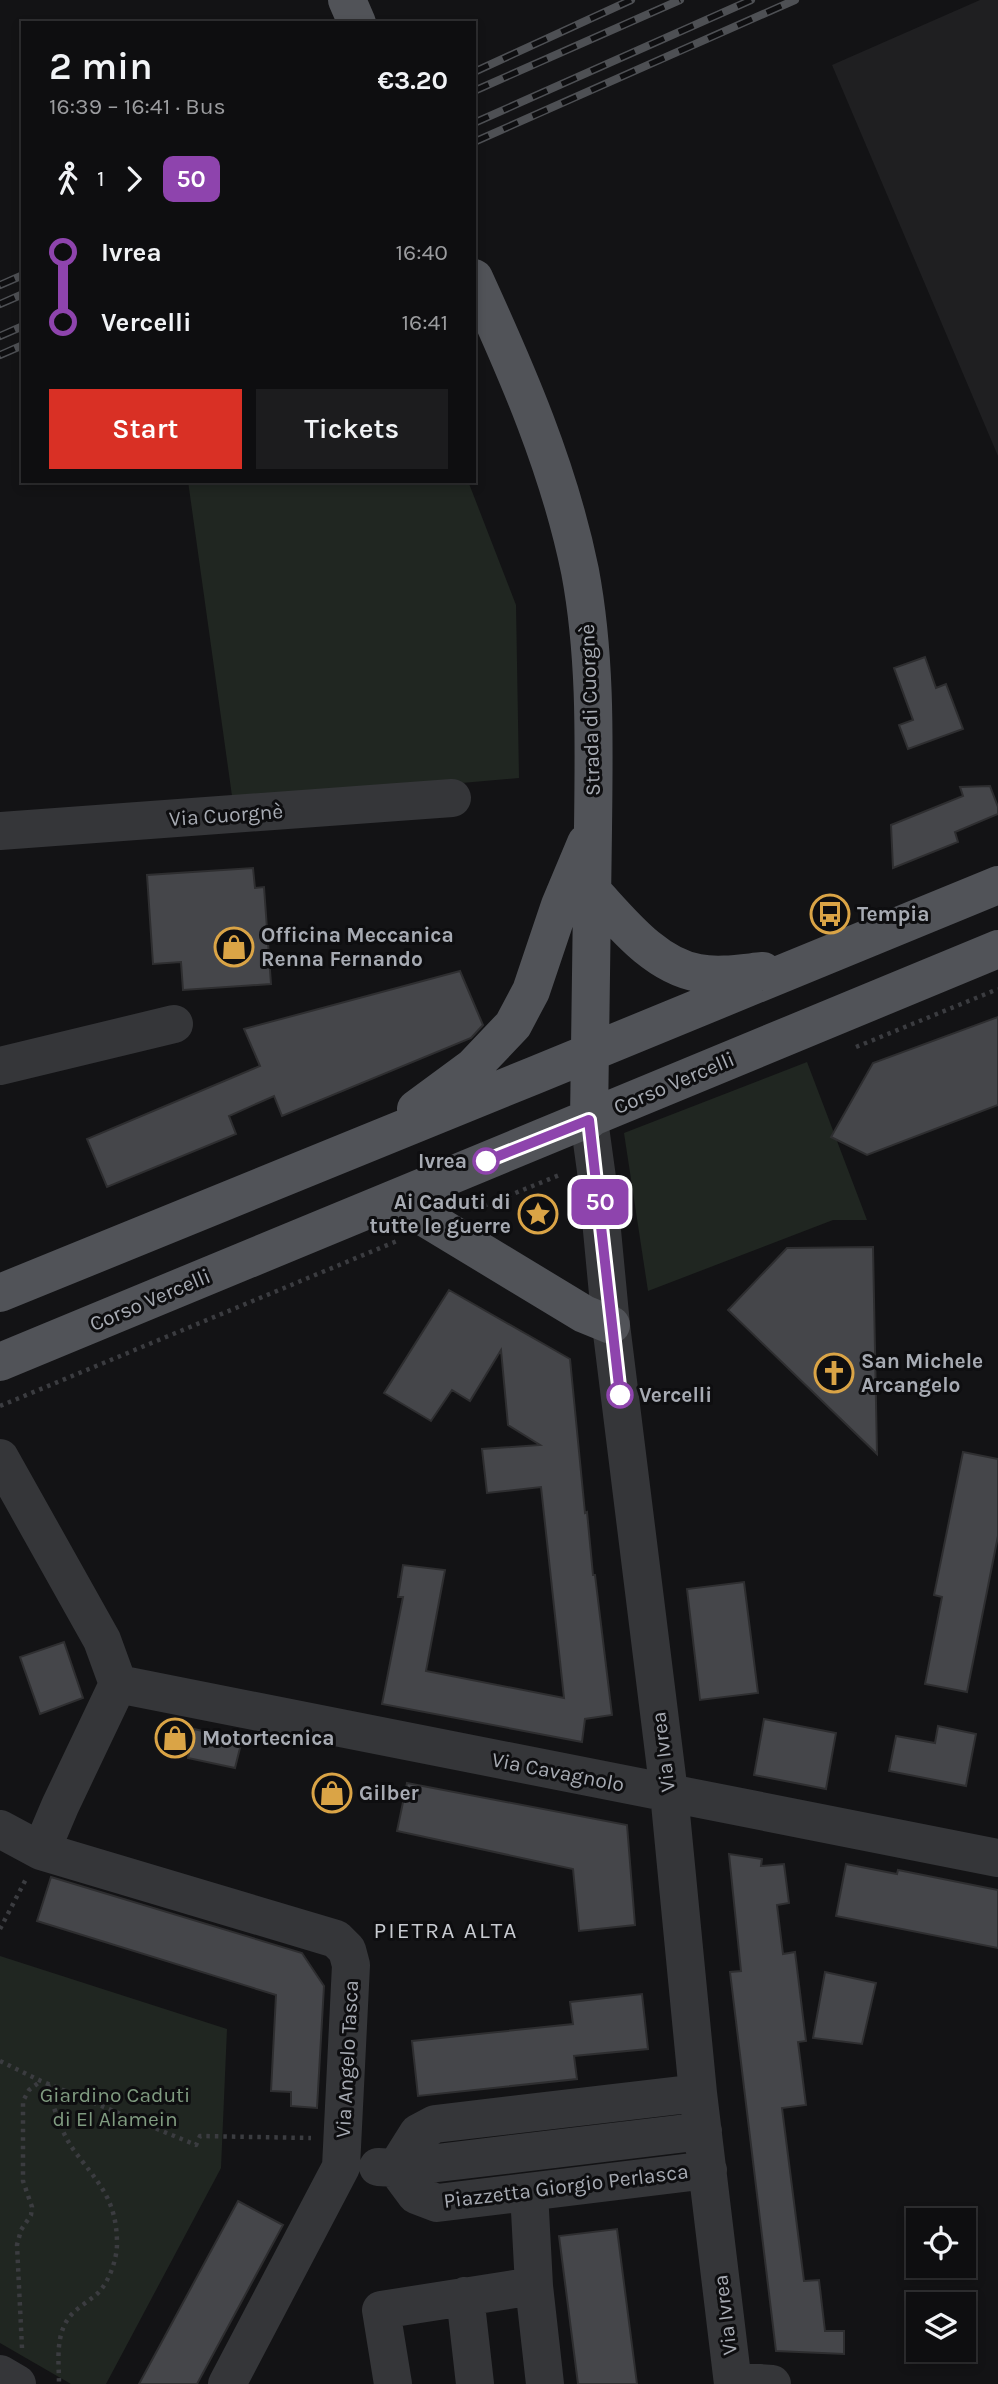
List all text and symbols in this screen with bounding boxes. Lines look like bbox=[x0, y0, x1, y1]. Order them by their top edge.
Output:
text: 2 min bbox=[49, 44, 153, 89]
text: €3.20 bbox=[378, 65, 448, 96]
text: 16:39 – 16:41 · Bus bbox=[49, 93, 226, 120]
icon: walk bbox=[49, 160, 87, 198]
icon: forward bbox=[115, 160, 153, 198]
text: 1 bbox=[97, 165, 105, 192]
text: 50 bbox=[177, 165, 206, 193]
text: Ivrea bbox=[101, 237, 162, 268]
text: 16:40 bbox=[395, 239, 448, 266]
text: Vercelli bbox=[101, 307, 192, 338]
text: 16:41 bbox=[401, 309, 448, 336]
button: Start bbox=[49, 389, 242, 469]
button: Tickets bbox=[256, 389, 448, 469]
street label: Strada di Cuorgnè bbox=[575, 624, 605, 796]
street label: Via Cuorgnè bbox=[168, 799, 284, 831]
bus stop icon: Tempia bbox=[809, 893, 851, 935]
place label: Tempia bbox=[857, 902, 929, 926]
place label: Officina Meccanica Renna Fernando bbox=[261, 923, 454, 971]
shop icon: Officina Meccanica Renna Fernando bbox=[213, 926, 255, 968]
street label: Corso Vercelli bbox=[610, 1047, 738, 1119]
marker: Ivrea bbox=[473, 1148, 499, 1174]
place label: Ivrea bbox=[418, 1149, 467, 1173]
line badge: 50 bbox=[568, 1179, 632, 1225]
text: 50 bbox=[585, 1188, 615, 1216]
place label: Ai Caduti di tutte le guerre bbox=[370, 1190, 511, 1238]
place icon: Ai Caduti di tutte le guerre bbox=[517, 1193, 559, 1235]
street label: Corso Vercelli bbox=[86, 1264, 214, 1336]
place label: San Michele Arcangelo bbox=[861, 1349, 983, 1397]
church icon: San Michele Arcangelo bbox=[813, 1352, 855, 1394]
marker: Vercelli bbox=[607, 1382, 633, 1408]
place label: Vercelli bbox=[639, 1383, 712, 1407]
street label: Via Ivrea bbox=[646, 1710, 680, 1794]
shop icon: Motortecnica bbox=[154, 1717, 196, 1759]
place label: Motortecnica bbox=[202, 1726, 335, 1750]
street label: Via Cavagnolo bbox=[490, 1747, 626, 1797]
shop icon: Gilber bbox=[311, 1772, 353, 1814]
place label: Gilber bbox=[359, 1781, 420, 1805]
district label: PIETRA ALTA bbox=[373, 1917, 519, 1944]
street label: Via Angelo Tasca bbox=[331, 1979, 363, 2139]
park label: Giardino Caduti di El Alamein bbox=[40, 2083, 190, 2131]
street label: Piazzetta Giorgio Perlasca bbox=[442, 2159, 690, 2213]
map controls bbox=[906, 2208, 976, 2362]
button: locate bbox=[906, 2208, 976, 2278]
street label: Via Ivrea bbox=[708, 2273, 742, 2357]
button: layers bbox=[906, 2292, 976, 2362]

